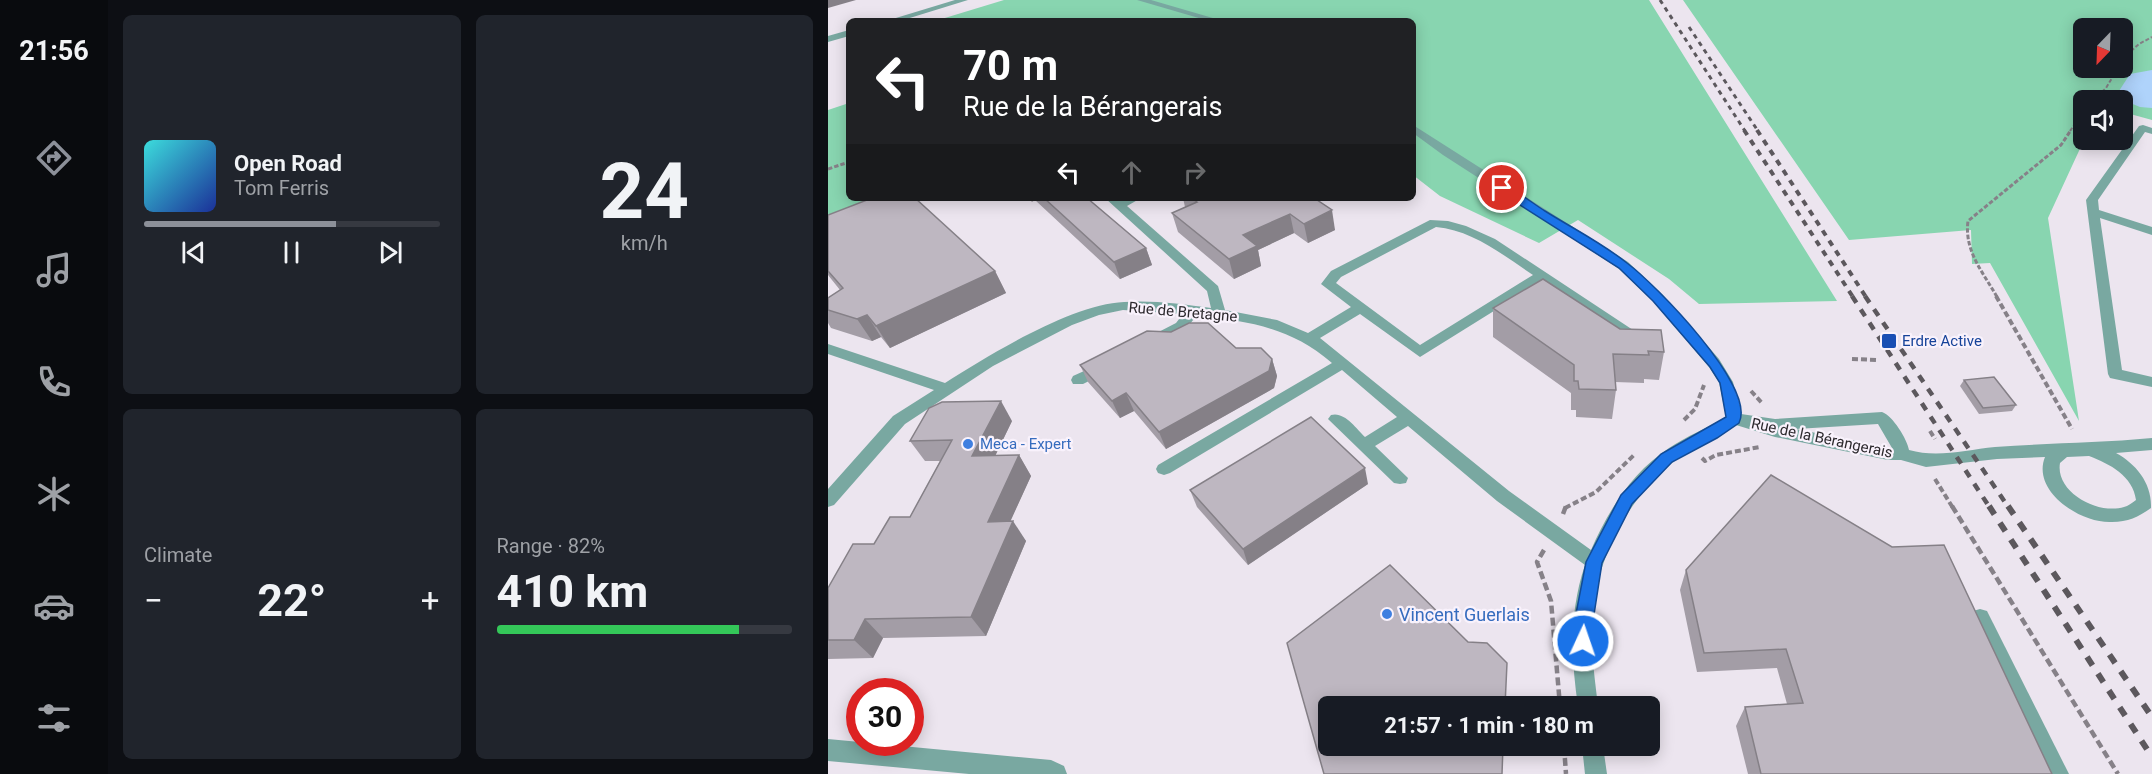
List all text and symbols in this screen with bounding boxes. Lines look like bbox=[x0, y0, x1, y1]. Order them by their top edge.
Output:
north arrow bbox=[2073, 18, 2133, 78]
map controls bbox=[2073, 18, 2133, 150]
text: 21:56 bbox=[19, 35, 89, 67]
text: 70 m bbox=[963, 41, 1058, 90]
icon: left bbox=[864, 42, 942, 120]
button: sound bbox=[2073, 90, 2133, 150]
text: Rue de la Bérangerais bbox=[963, 91, 1222, 123]
icon: directions bbox=[33, 137, 75, 179]
text: 24 bbox=[599, 146, 689, 237]
text: Open Road bbox=[234, 151, 342, 176]
icon: left bbox=[1052, 156, 1085, 189]
icon: ahead bbox=[1115, 156, 1148, 189]
icon: right bbox=[1178, 156, 1211, 189]
pin bbox=[1476, 162, 1527, 213]
icon: arrive bbox=[1485, 171, 1518, 204]
text: Tom Ferris bbox=[234, 176, 329, 200]
text: km/h bbox=[621, 231, 668, 255]
icon: previous bbox=[177, 236, 210, 269]
icon: pause bbox=[275, 236, 308, 269]
icon: next bbox=[374, 236, 407, 269]
icon: music bbox=[33, 249, 75, 291]
street label: Rue de Bretagne bbox=[1128, 298, 1238, 326]
marker: Erdre Active bbox=[1880, 332, 1898, 350]
place label: Erdre Active bbox=[1902, 332, 1982, 350]
icon: phone bbox=[33, 361, 75, 403]
street label: Rue de la Bérangerais bbox=[1750, 414, 1894, 462]
place label: Meca - Expert bbox=[980, 435, 1071, 453]
marker: Meca - Expert bbox=[961, 437, 975, 451]
icon: climate bbox=[33, 473, 75, 515]
text: Range · 82% bbox=[497, 534, 605, 558]
text: Climate bbox=[144, 543, 212, 567]
text: 410 km bbox=[497, 565, 648, 618]
text: 22° bbox=[257, 574, 326, 627]
text: − bbox=[144, 581, 163, 620]
text: + bbox=[421, 581, 440, 620]
icon: car bbox=[33, 585, 75, 627]
place label: Vincent Guerlais bbox=[1399, 604, 1530, 625]
marker: Vincent Guerlais bbox=[1380, 607, 1394, 621]
position arrow bbox=[1551, 609, 1615, 673]
speed limit sign: 30 bbox=[846, 678, 924, 756]
icon: filters bbox=[33, 697, 75, 739]
text: 21:57 · 1 min · 180 m bbox=[1384, 713, 1594, 738]

